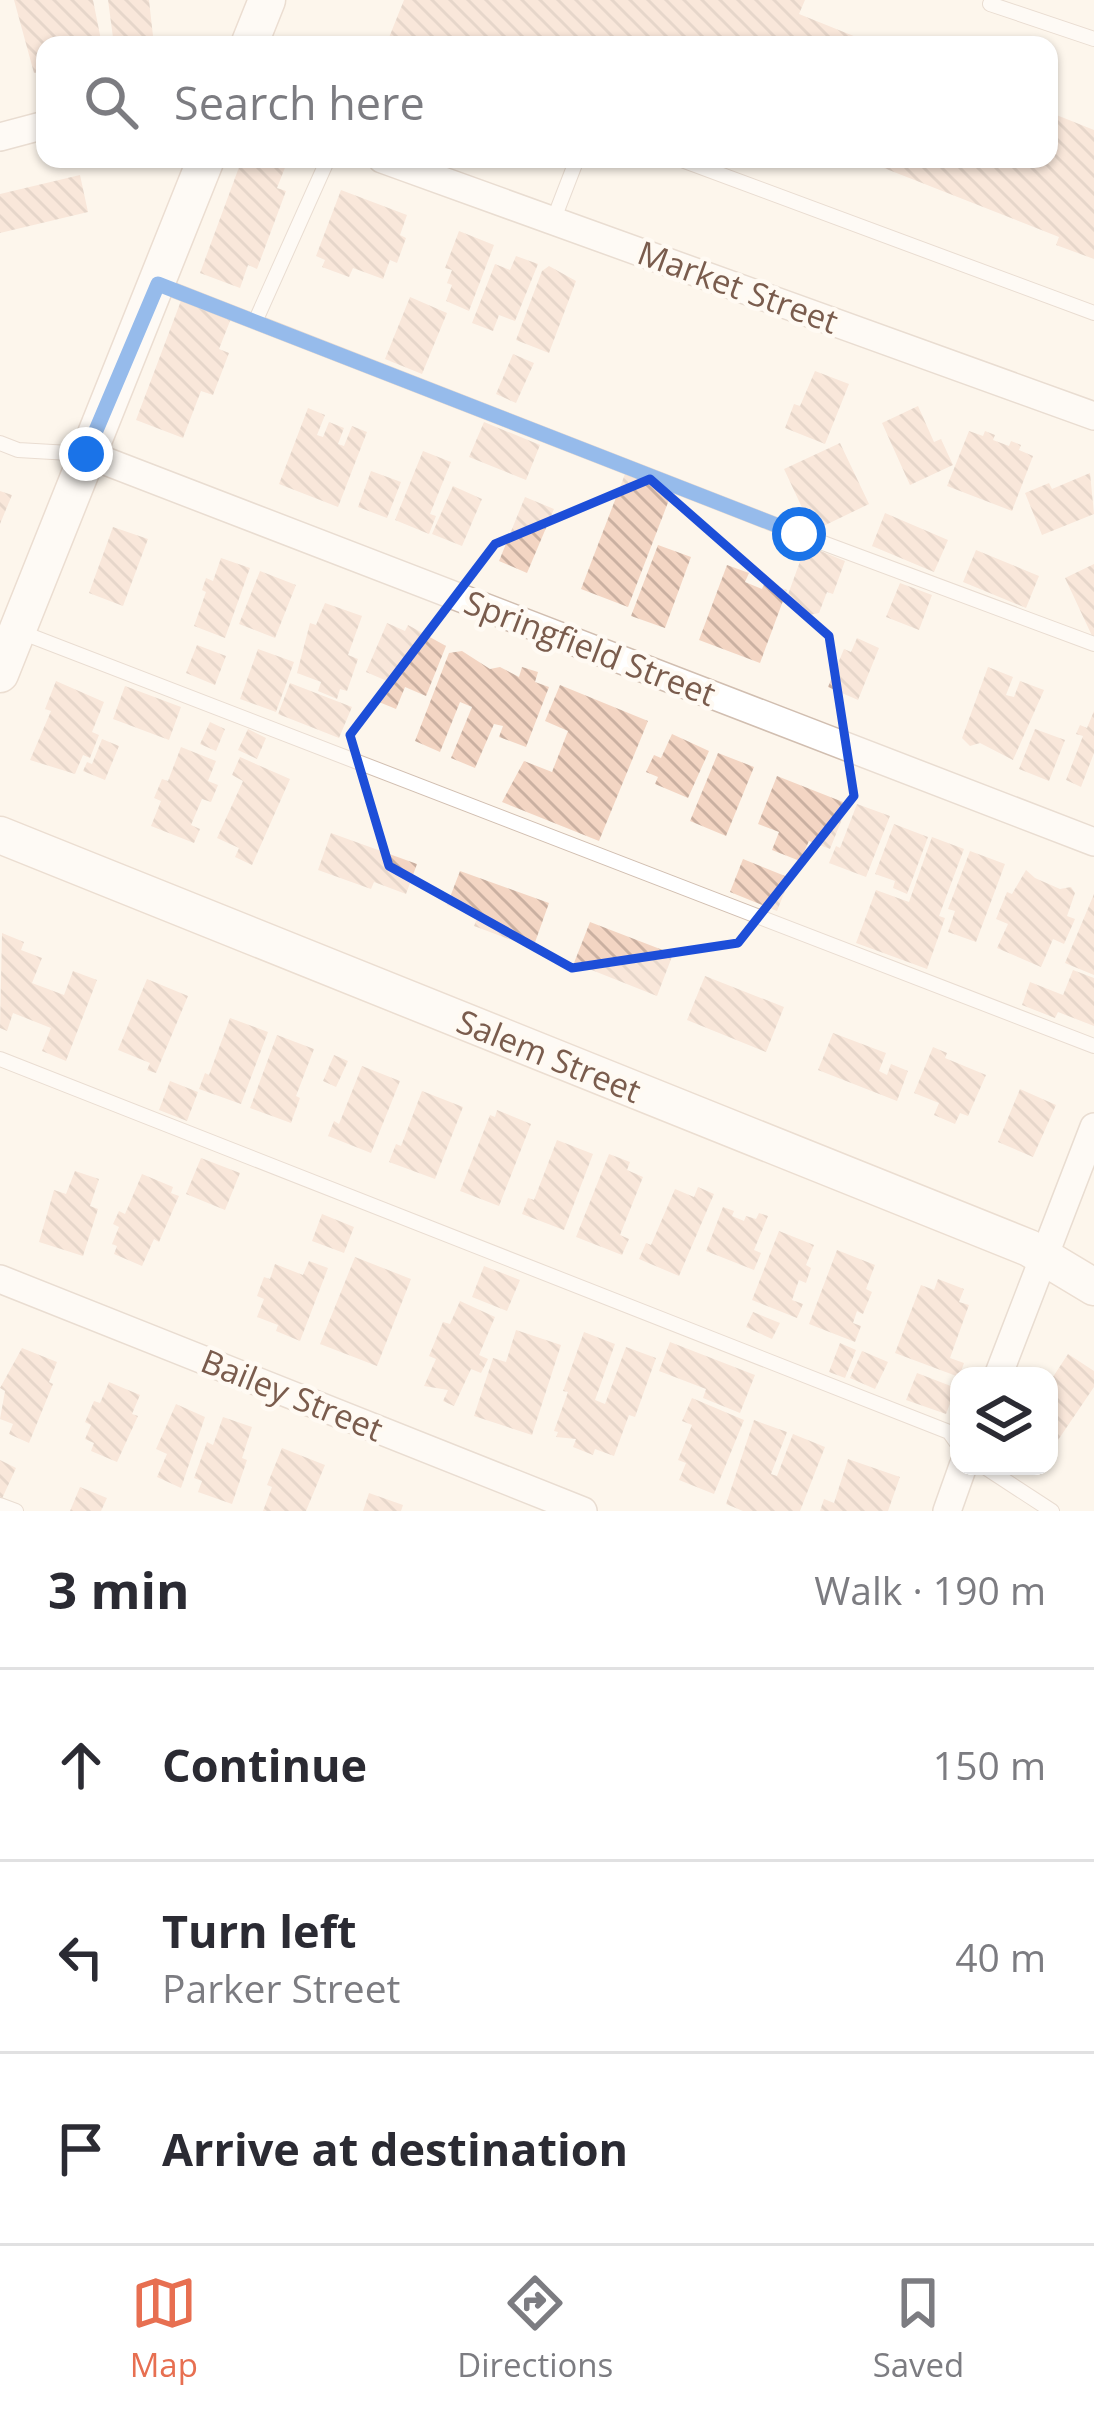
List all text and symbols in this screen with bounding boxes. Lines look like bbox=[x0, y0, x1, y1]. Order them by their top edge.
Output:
search box bbox=[36, 36, 1058, 168]
icon: search bbox=[78, 69, 144, 135]
text: Search here bbox=[174, 72, 425, 133]
street label: Market Street bbox=[632, 229, 844, 344]
route end bbox=[59, 427, 113, 481]
route start bbox=[772, 507, 826, 561]
street label: Springfield Street bbox=[458, 579, 722, 716]
street label: Salem Street bbox=[451, 998, 648, 1113]
street label: Bailey Street bbox=[195, 1338, 390, 1451]
map controls bbox=[950, 1367, 1058, 1475]
button: layers bbox=[950, 1367, 1058, 1475]
text: 3 min bbox=[48, 1554, 190, 1624]
text: Walk · 190 m bbox=[814, 1563, 1046, 1616]
icon: ahead bbox=[48, 1732, 114, 1798]
text: Continue bbox=[162, 1734, 367, 1795]
text: 150 m bbox=[933, 1738, 1046, 1791]
text: Turn left bbox=[162, 1900, 357, 1961]
icon: left bbox=[48, 1924, 114, 1990]
text: 40 m bbox=[955, 1930, 1046, 1983]
text: Parker Street bbox=[162, 1961, 400, 2014]
icon: arrive bbox=[48, 2116, 114, 2182]
text: Arrive at destination bbox=[162, 2118, 628, 2179]
tab: Map bbox=[130, 2270, 198, 2387]
tab: Directions bbox=[457, 2270, 613, 2387]
tab: Saved bbox=[873, 2270, 964, 2387]

